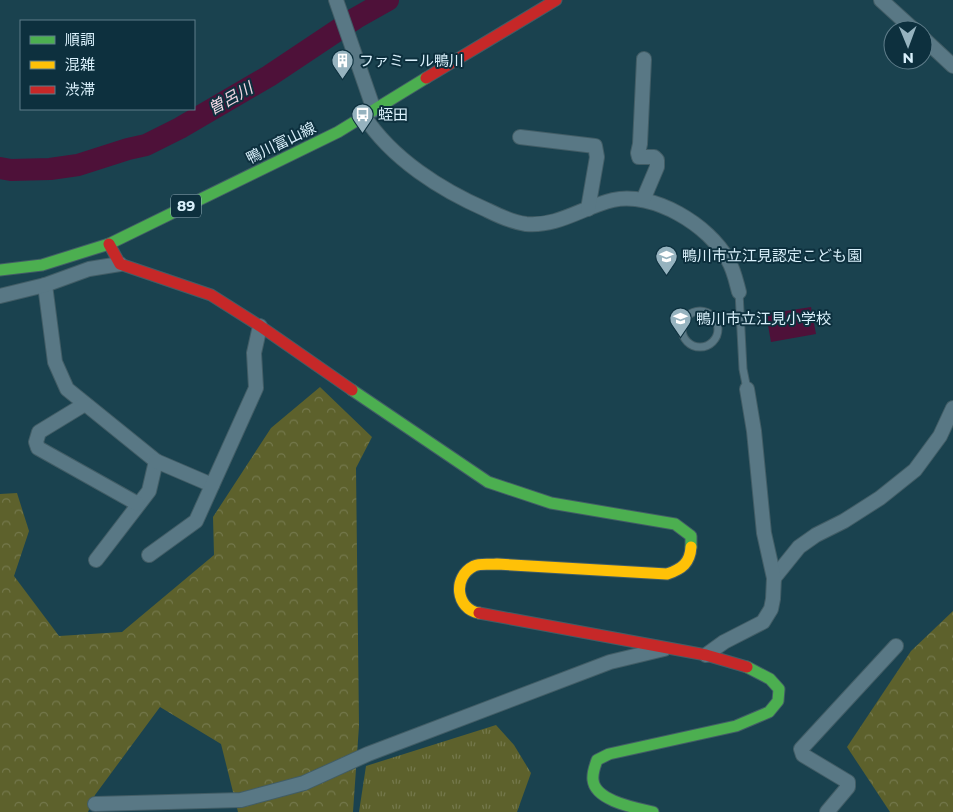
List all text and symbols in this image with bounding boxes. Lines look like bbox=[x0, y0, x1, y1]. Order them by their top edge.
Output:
legend bbox=[20, 20, 195, 110]
north arrow bbox=[883, 20, 933, 70]
text: 順調 bbox=[65, 30, 95, 49]
building icon: ファミール鴨川 bbox=[331, 49, 355, 80]
text: N bbox=[902, 49, 914, 67]
place label: ファミール鴨川 bbox=[359, 51, 464, 70]
text: 混雑 bbox=[65, 55, 95, 74]
water label: 曽呂川 bbox=[205, 78, 258, 118]
text: 渋滞 bbox=[65, 80, 95, 99]
bus stop icon: 蛭田 bbox=[350, 103, 374, 134]
place label: 蛭田 bbox=[378, 105, 408, 124]
street label: 鴨川富山線 bbox=[243, 118, 319, 168]
road number: 89 bbox=[171, 195, 201, 218]
school or university icon: 鴨川市立江見認定こども園 bbox=[654, 244, 678, 275]
place label: 鴨川市立江見認定こども園 bbox=[682, 246, 862, 265]
school or university icon: 鴨川市立江見小学校 bbox=[668, 307, 692, 338]
place label: 鴨川市立江見小学校 bbox=[696, 309, 831, 328]

